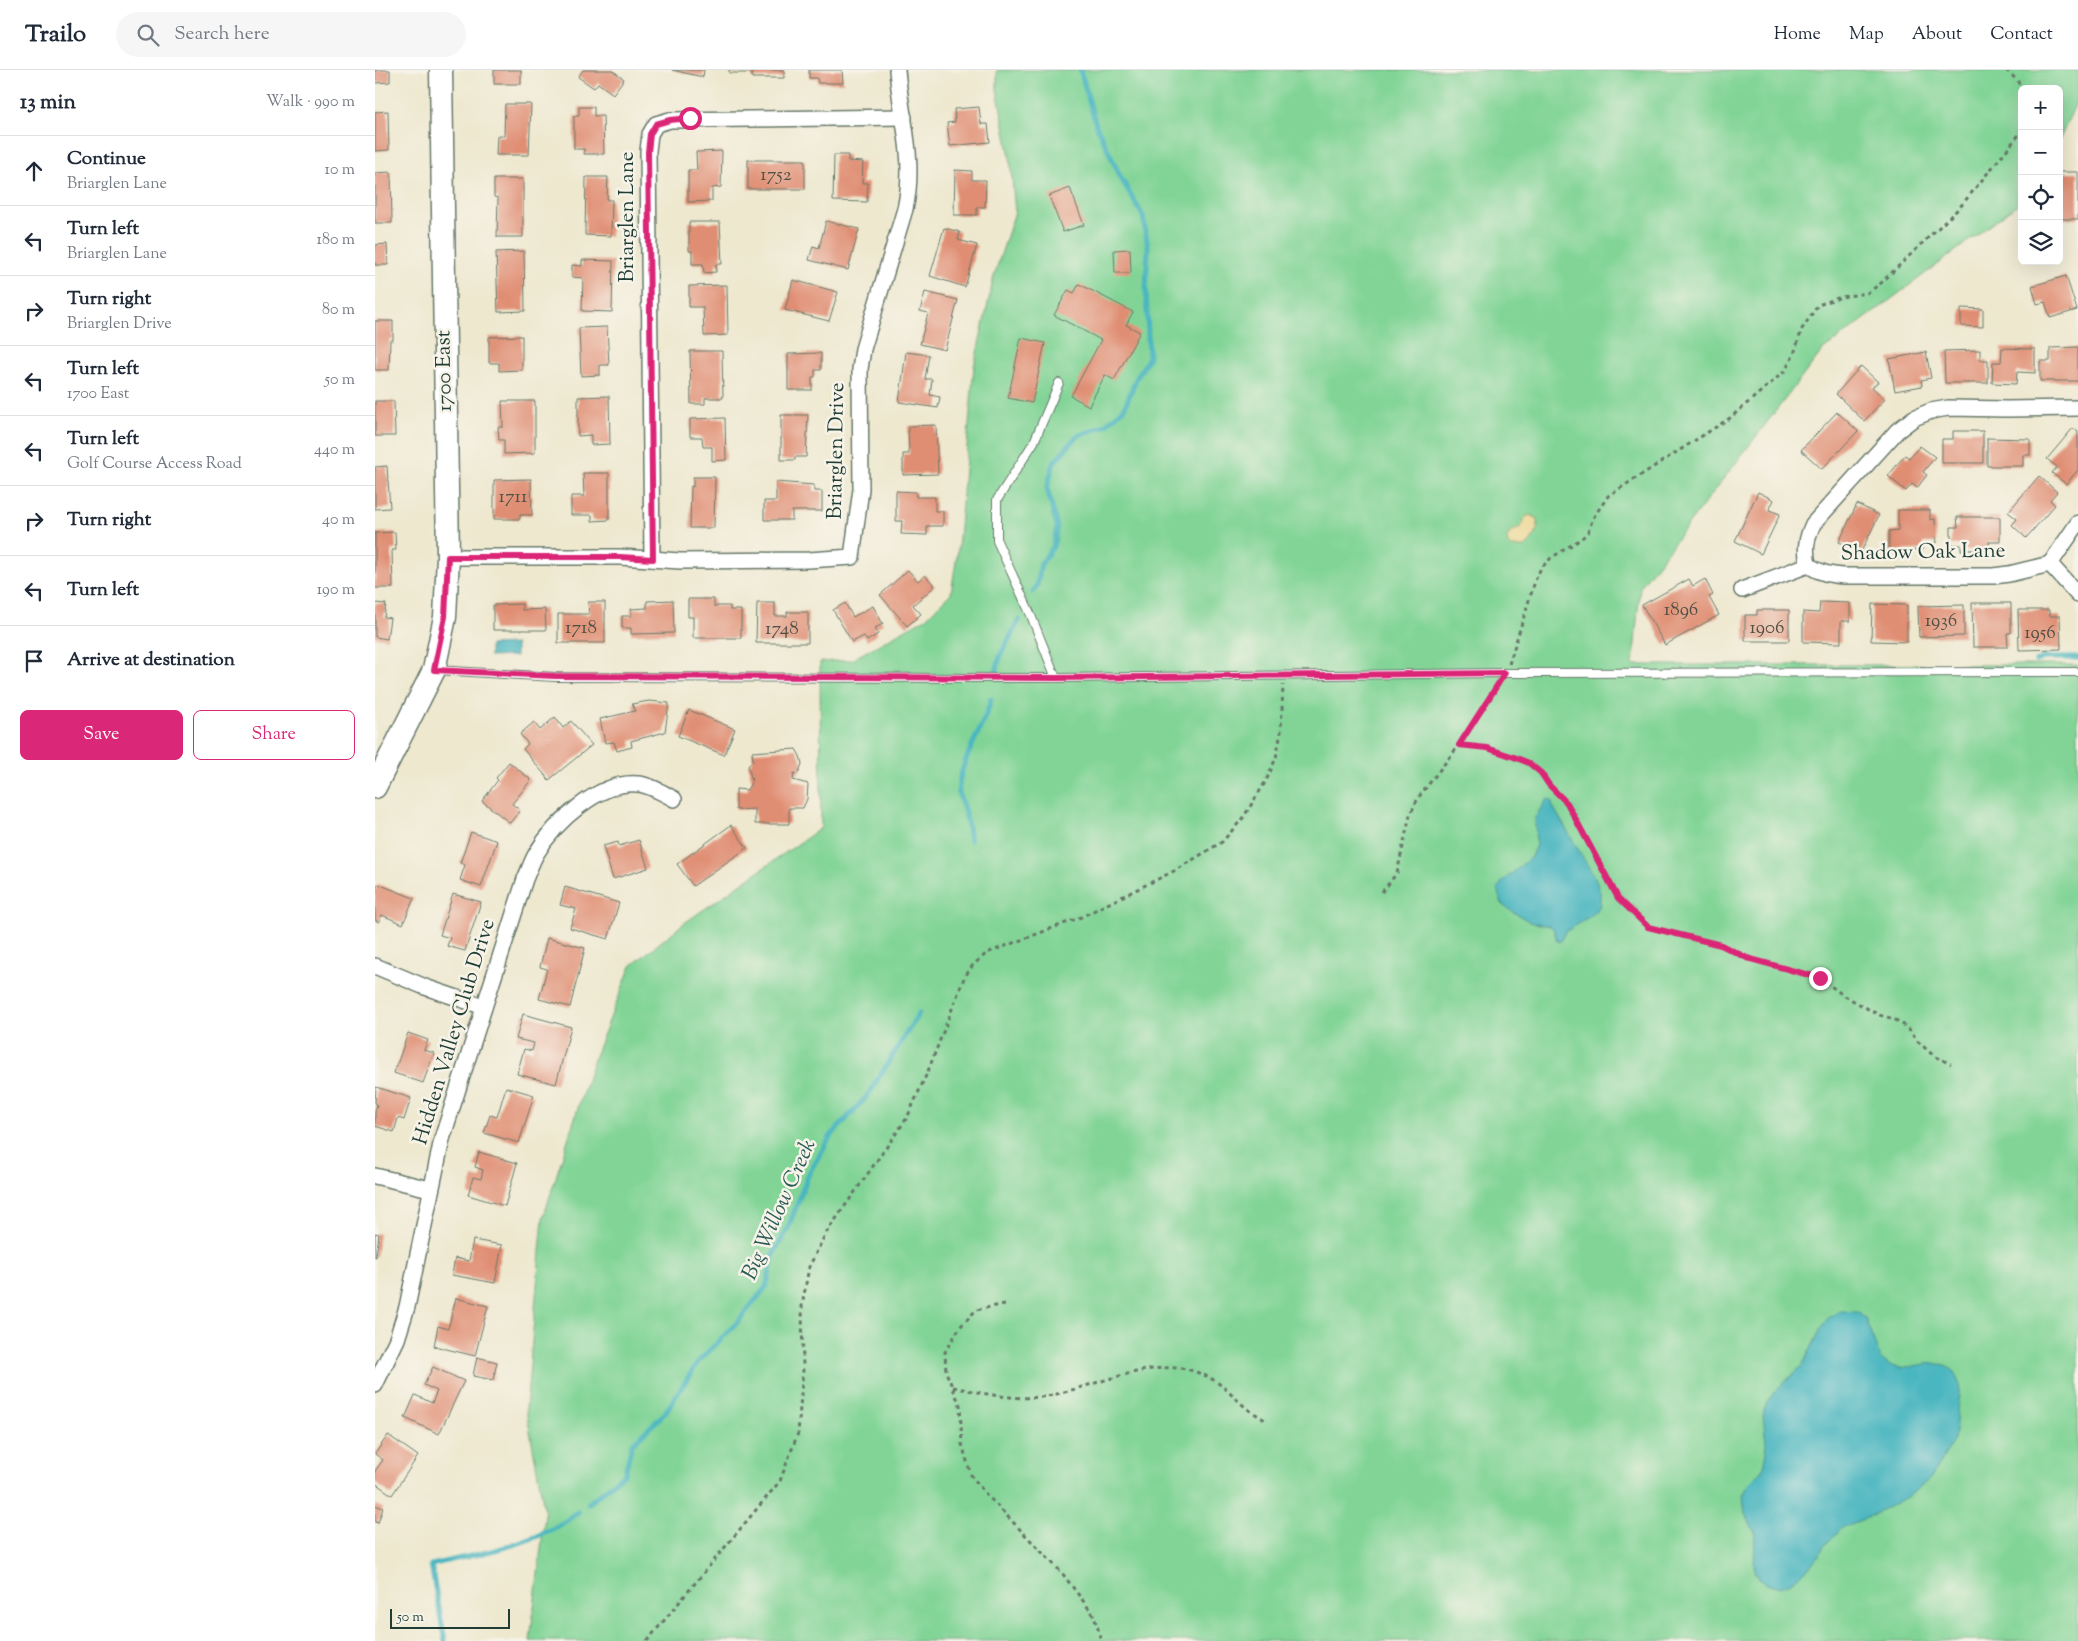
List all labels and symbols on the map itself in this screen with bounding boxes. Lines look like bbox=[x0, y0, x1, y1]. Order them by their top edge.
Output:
route start bbox=[679, 107, 702, 130]
street label: Briarglen Lane bbox=[613, 151, 643, 283]
house number: 1752 bbox=[760, 162, 792, 189]
street label: 1700 East bbox=[429, 330, 461, 412]
street label: Briarglen Drive bbox=[821, 382, 853, 520]
house number: 1711 bbox=[499, 484, 528, 511]
street label: Shadow Oak Lane bbox=[1840, 537, 2006, 569]
house number: 1896 bbox=[1664, 597, 1698, 624]
house number: 1936 bbox=[1925, 608, 1957, 635]
house number: 1718 bbox=[565, 615, 597, 642]
house number: 1906 bbox=[1750, 615, 1785, 642]
house number: 1748 bbox=[765, 616, 799, 643]
house number: 1956 bbox=[2024, 620, 2056, 647]
street label: Hidden Valley Club Drive bbox=[406, 915, 504, 1149]
route end bbox=[1809, 967, 1832, 990]
water label: Big Willow Creek bbox=[735, 1135, 825, 1285]
scale bar bbox=[390, 1606, 510, 1629]

